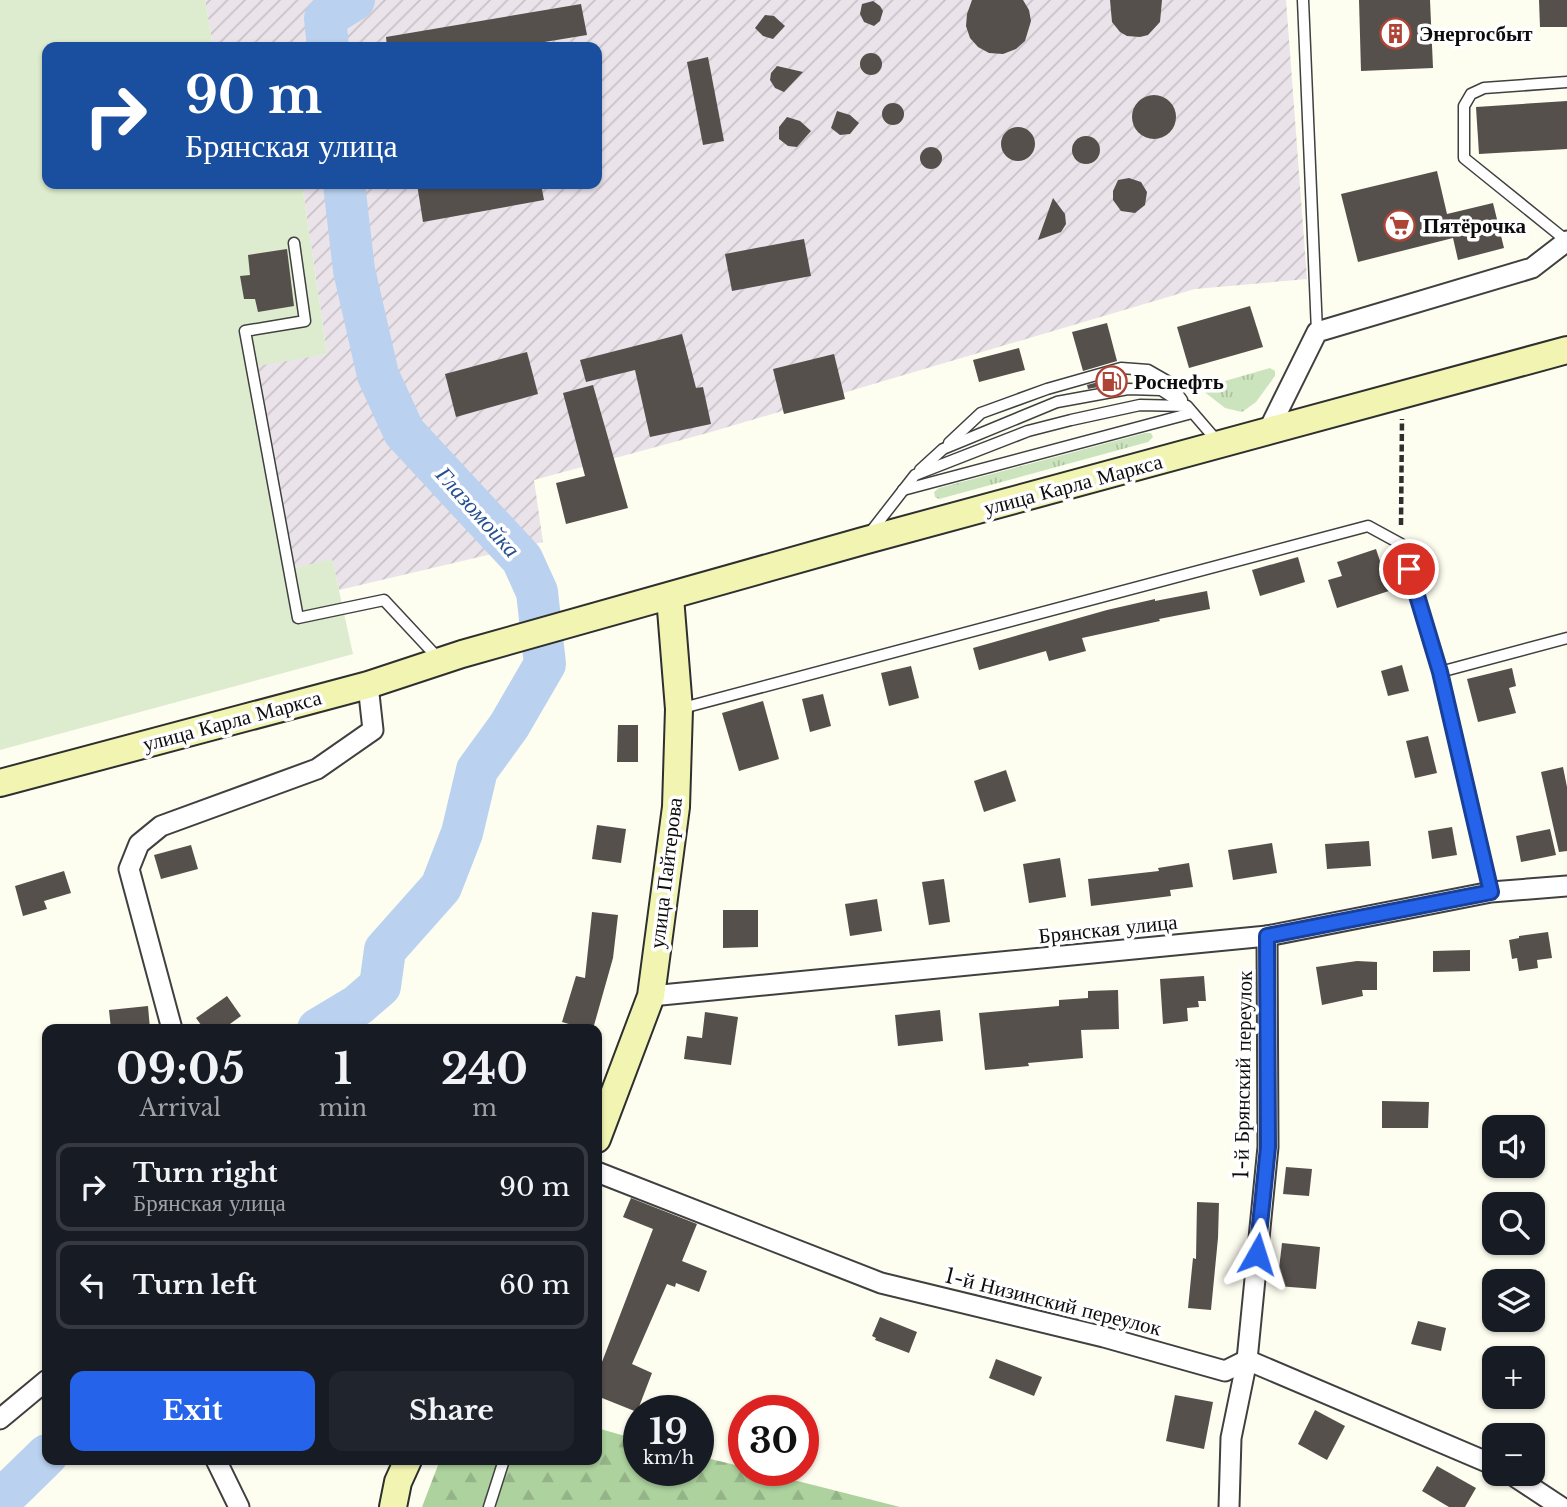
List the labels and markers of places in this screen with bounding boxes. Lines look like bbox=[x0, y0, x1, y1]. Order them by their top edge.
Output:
building icon: Энергосбыт bbox=[1379, 17, 1413, 51]
place label: Энергосбыт bbox=[1419, 21, 1533, 47]
supermarket icon: Пятёрочка bbox=[1383, 209, 1417, 243]
place label: Пятёрочка bbox=[1423, 213, 1527, 239]
fuel station icon: Роснефть bbox=[1094, 365, 1128, 399]
place label: Роснефть bbox=[1134, 369, 1224, 395]
pin bbox=[1379, 539, 1439, 599]

